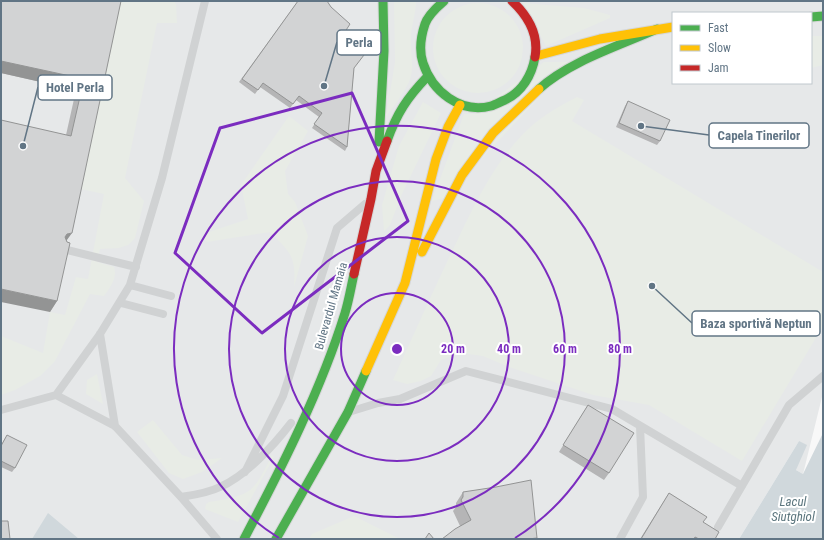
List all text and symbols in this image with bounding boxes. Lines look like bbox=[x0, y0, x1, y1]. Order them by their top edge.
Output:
legend bbox=[672, 12, 812, 84]
text: Fast bbox=[708, 21, 729, 35]
callout: Perla bbox=[337, 30, 381, 55]
text: Perla bbox=[345, 35, 373, 50]
text: Slow bbox=[708, 41, 731, 55]
text: Jam bbox=[708, 61, 729, 75]
callout: Hotel Perla bbox=[38, 75, 112, 100]
text: Hotel Perla bbox=[46, 80, 104, 95]
callout: Capela Tinerilor bbox=[709, 123, 809, 148]
text: Capela Tinerilor bbox=[718, 128, 801, 143]
street label: Bulevardul Mamaia bbox=[312, 260, 350, 351]
callout: Baza sportivă Neptun bbox=[692, 311, 820, 336]
text: Baza sportivă Neptun bbox=[700, 316, 812, 331]
centre of rings bbox=[390, 342, 404, 356]
text: 20 m bbox=[441, 342, 465, 356]
text: 40 m bbox=[497, 342, 521, 356]
text: 60 m bbox=[553, 342, 577, 356]
text: 80 m bbox=[608, 342, 632, 356]
water label: Lacul Siutghiol bbox=[771, 494, 816, 524]

